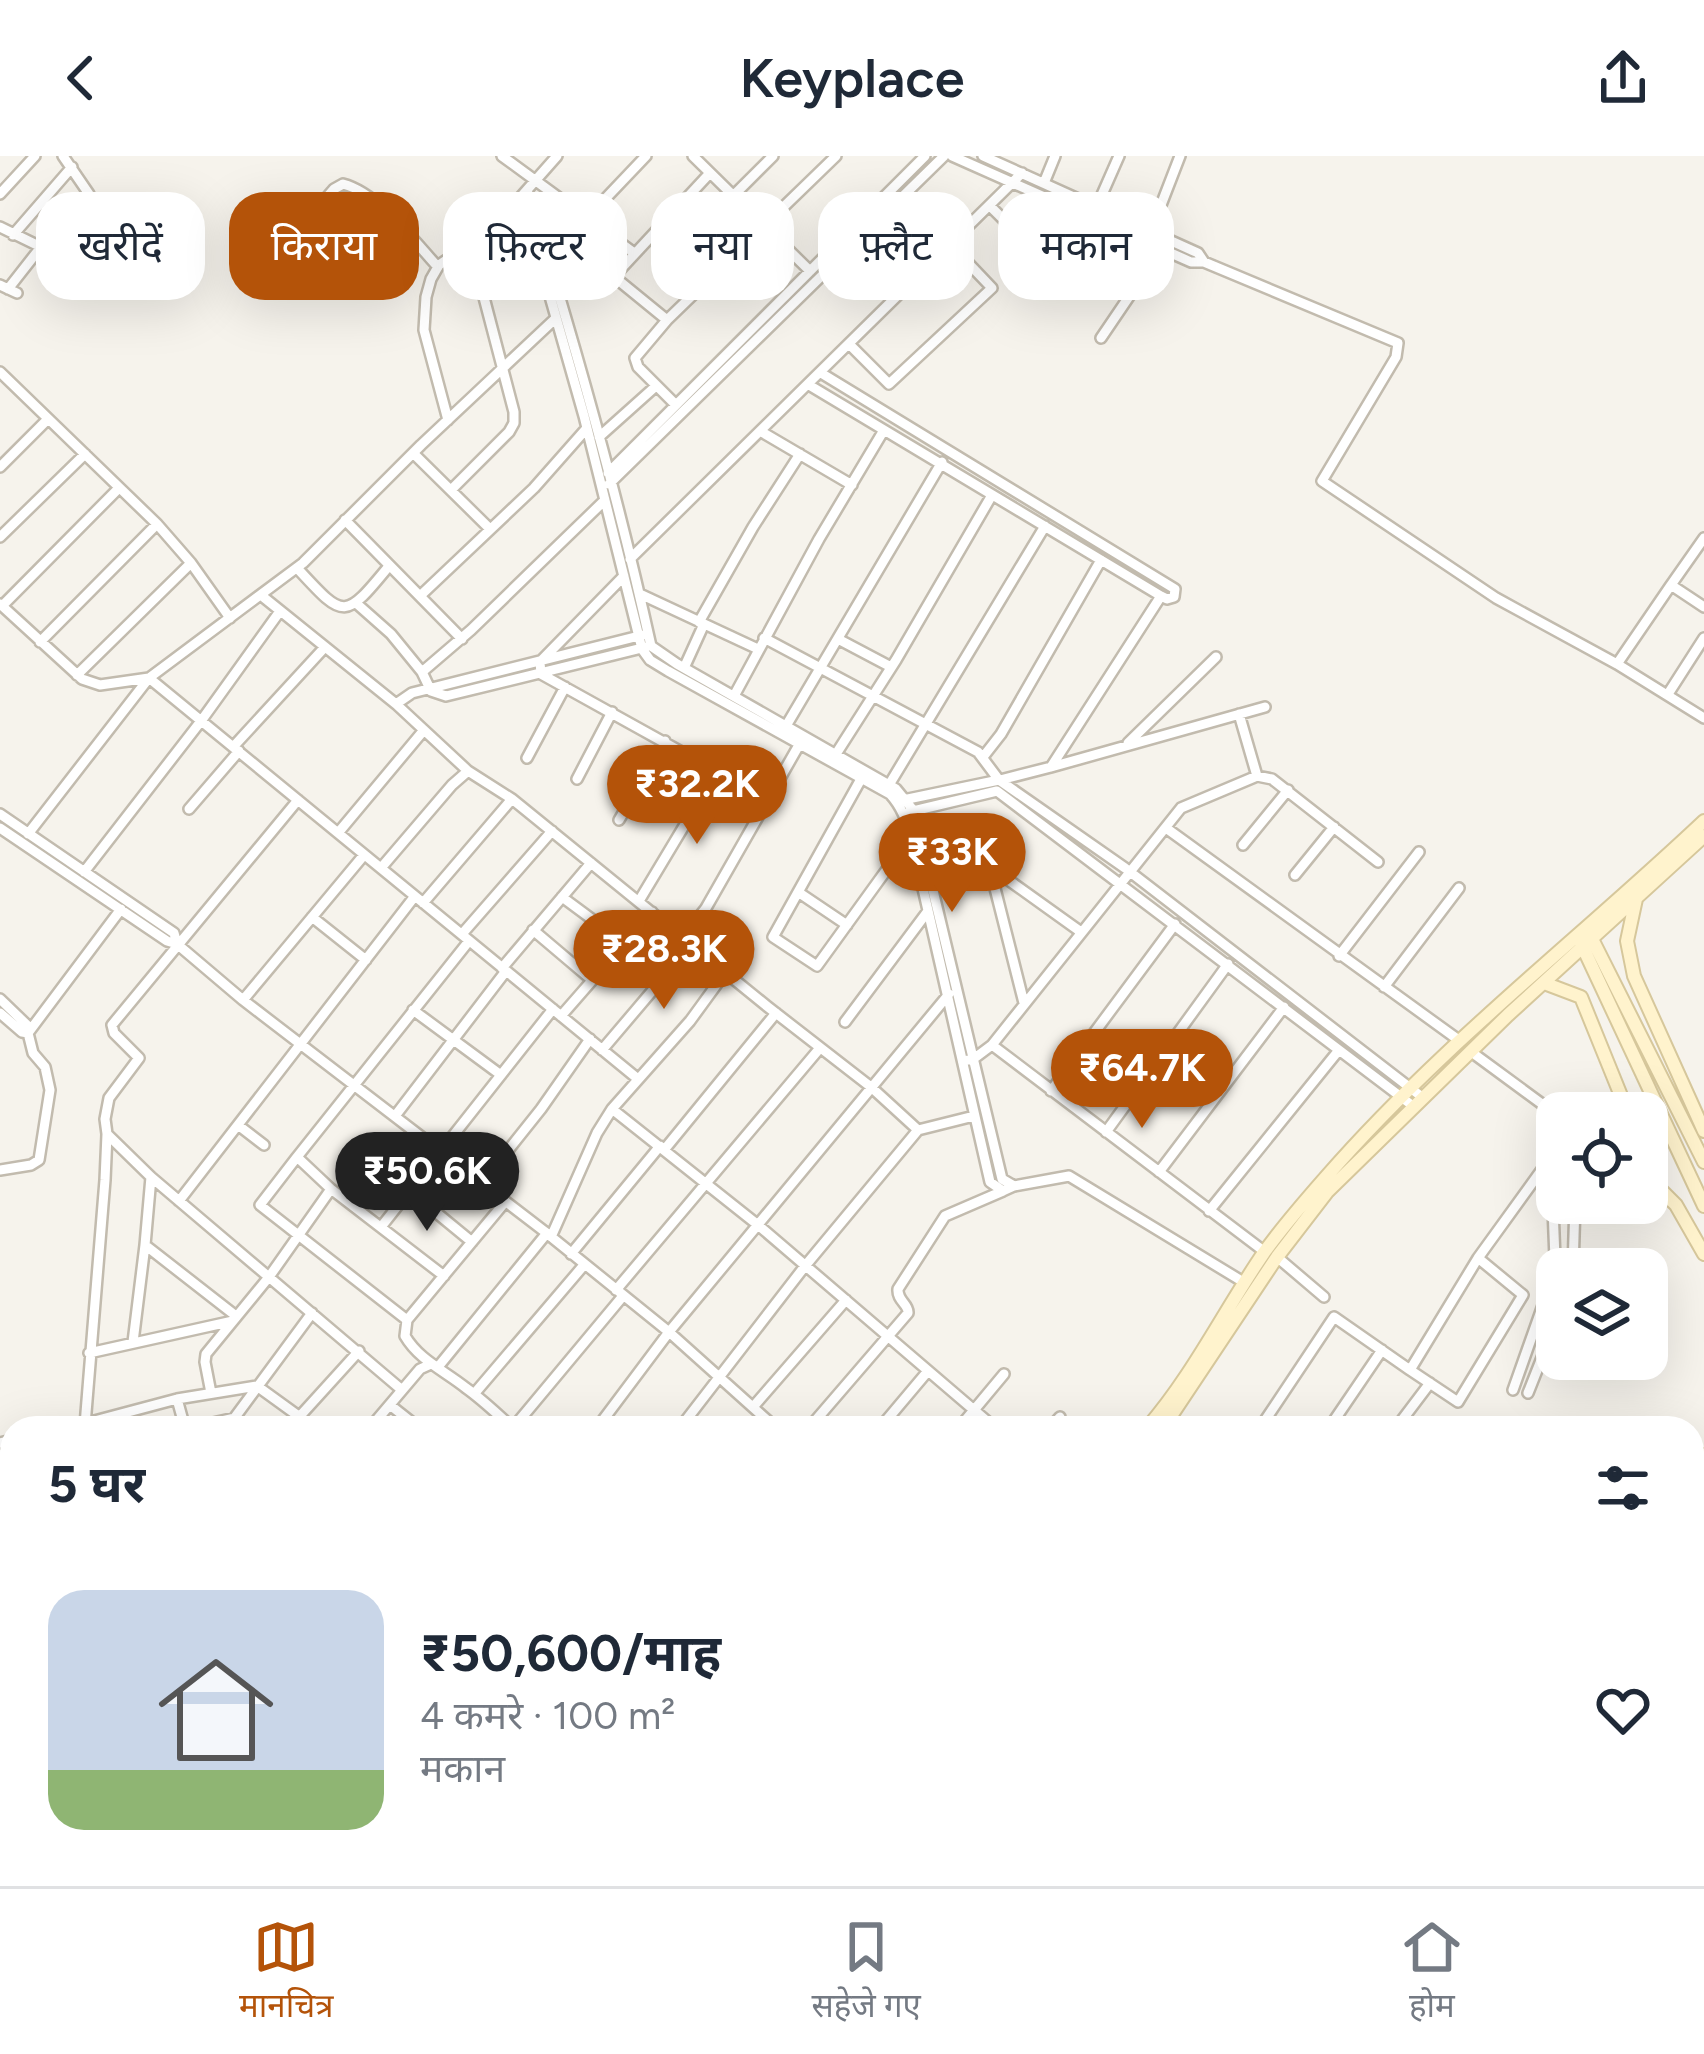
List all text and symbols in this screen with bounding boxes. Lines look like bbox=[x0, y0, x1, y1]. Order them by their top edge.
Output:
icon: back bbox=[48, 45, 114, 111]
icon: share bbox=[1590, 45, 1656, 111]
text: Keyplace bbox=[740, 46, 964, 111]
chip: खरीदें bbox=[36, 192, 205, 300]
chip: किराया bbox=[229, 192, 419, 300]
chip: फ़िल्टर bbox=[443, 192, 627, 300]
chip: नया bbox=[651, 192, 794, 300]
chip: फ़्लैट bbox=[818, 192, 974, 300]
chip: मकान bbox=[998, 192, 1174, 300]
pin: ₹32.2K bbox=[599, 745, 795, 847]
text: ₹32.2K bbox=[634, 760, 760, 807]
pin: ₹33K bbox=[881, 813, 1023, 915]
text: ₹33K bbox=[906, 828, 998, 875]
pin: ₹28.3K bbox=[566, 910, 762, 1012]
text: ₹28.3K bbox=[600, 925, 728, 972]
pin: ₹64.7K bbox=[1044, 1029, 1240, 1131]
text: ₹64.7K bbox=[1078, 1044, 1206, 1091]
map controls bbox=[1536, 1092, 1668, 1380]
button: locate bbox=[1536, 1092, 1668, 1224]
pin: ₹50.6K bbox=[329, 1132, 525, 1234]
text: ₹50.6K bbox=[362, 1147, 492, 1194]
button: layers bbox=[1536, 1248, 1668, 1380]
text: 5 घर bbox=[48, 1454, 145, 1515]
icon: filters bbox=[1590, 1455, 1656, 1521]
text: ₹50,600/माह bbox=[420, 1623, 721, 1684]
icon: home bbox=[144, 1638, 288, 1782]
icon: heart bbox=[1590, 1677, 1656, 1743]
text: 4 कमरे · 100 m² bbox=[420, 1692, 675, 1739]
text: मकान bbox=[420, 1745, 505, 1792]
tab: मानचित्र bbox=[239, 1914, 333, 2030]
tab: सहेजे गए bbox=[812, 1914, 921, 2030]
tab: होम bbox=[1399, 1914, 1465, 2030]

